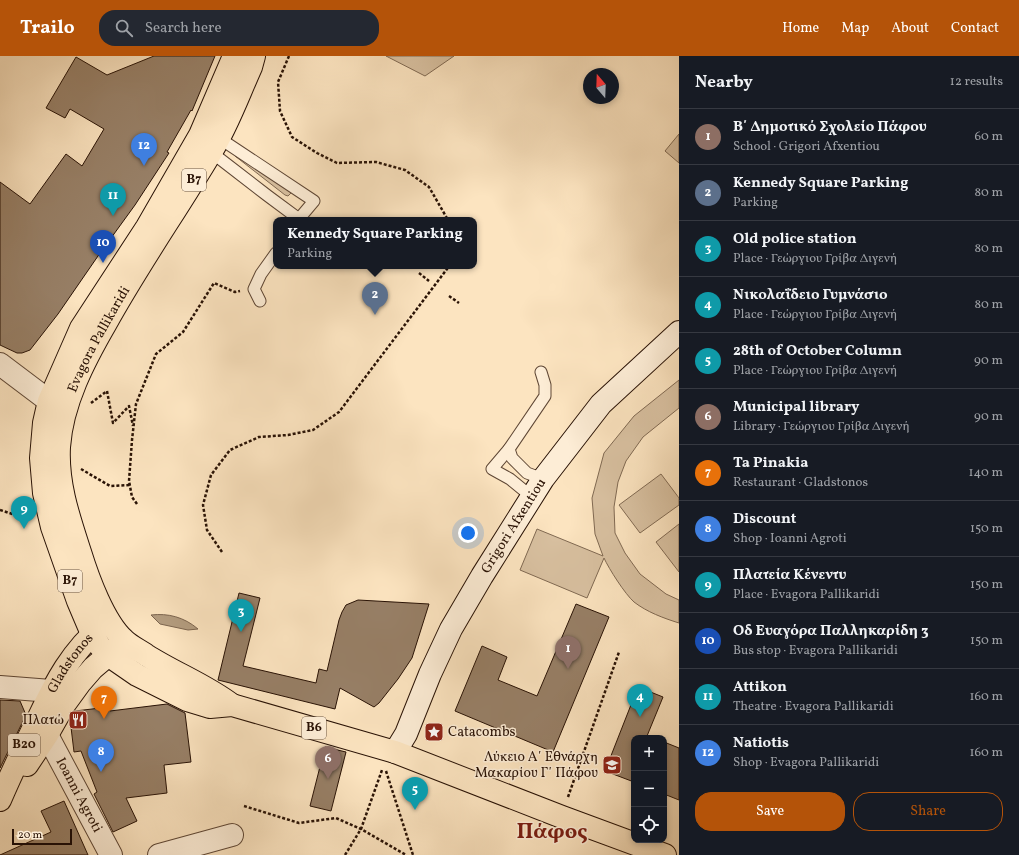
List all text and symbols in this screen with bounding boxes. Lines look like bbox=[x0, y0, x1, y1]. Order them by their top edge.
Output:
search box bbox=[99, 10, 379, 46]
text: Trailo bbox=[20, 15, 75, 41]
icon: search bbox=[113, 17, 135, 39]
text: Search here bbox=[145, 18, 222, 39]
text: Home bbox=[782, 19, 819, 38]
text: Map bbox=[841, 19, 869, 38]
text: About bbox=[891, 19, 929, 38]
text: Contact bbox=[951, 19, 999, 38]
north arrow bbox=[583, 68, 619, 104]
text: Nearby bbox=[695, 71, 753, 94]
text: 12 results bbox=[950, 73, 1003, 91]
text: Β΄ Δημοτικό Σχολείο Πάφου bbox=[733, 117, 927, 138]
text: 1 bbox=[705, 128, 711, 146]
text: 60 m bbox=[975, 128, 1003, 146]
pin: 12 bbox=[131, 133, 157, 166]
text: School · Grigori Afxentiou bbox=[733, 138, 880, 156]
road number: B7 bbox=[182, 169, 206, 191]
text: Kennedy Square Parking bbox=[733, 173, 908, 194]
pin: 11 bbox=[100, 183, 126, 216]
text: 2 bbox=[705, 184, 711, 202]
text: 80 m bbox=[974, 184, 1003, 202]
text: Parking bbox=[733, 194, 778, 212]
popup bbox=[273, 217, 477, 269]
text: Kennedy Square Parking bbox=[287, 224, 463, 245]
text: Old police station bbox=[733, 229, 857, 250]
pin: 10 bbox=[90, 230, 116, 263]
text: 3 bbox=[705, 240, 711, 258]
text: 80 m bbox=[974, 240, 1003, 258]
text: Parking bbox=[287, 245, 332, 263]
text: Place · Γεώργιου Γρίβα Διγενή bbox=[733, 250, 897, 268]
pin: 2 bbox=[362, 282, 388, 315]
street label: Evagora Pallikaridi bbox=[63, 283, 135, 395]
text: Νικολαΐδειο Γυμνάσιο bbox=[733, 285, 888, 306]
text: 4 bbox=[704, 296, 712, 314]
text: 80 m bbox=[974, 296, 1003, 314]
text: Place · Γεώργιου Γρίβα Διγενή bbox=[733, 306, 897, 324]
text: 28th of October Column bbox=[733, 341, 902, 362]
text: 5 bbox=[705, 352, 711, 370]
text: 90 m bbox=[974, 352, 1003, 370]
text: Place · Γεώργιου Γρίβα Διγενή bbox=[733, 362, 897, 380]
text: Municipal library bbox=[733, 397, 860, 418]
text: 6 bbox=[704, 408, 712, 426]
text: 90 m bbox=[974, 408, 1003, 426]
text: Library · Γεώργιου Γρίβα Διγενή bbox=[733, 418, 910, 436]
text: Ta Pinakia bbox=[733, 453, 809, 474]
text: 7 bbox=[705, 464, 711, 482]
text: 140 m bbox=[969, 464, 1003, 482]
text: Restaurant · Gladstonos bbox=[733, 474, 868, 492]
street label: Grigori Afxentiou bbox=[476, 475, 551, 577]
pin: 9 bbox=[11, 496, 37, 529]
text: Discount bbox=[733, 509, 796, 530]
text: 8 bbox=[704, 520, 712, 538]
text: 150 m bbox=[970, 520, 1003, 538]
your location bbox=[458, 523, 478, 543]
text: Shop · Ioanni Agroti bbox=[733, 530, 847, 548]
text: Πλατεία Κένεντυ bbox=[733, 565, 846, 586]
road number: B7 bbox=[58, 570, 82, 592]
text: 9 bbox=[704, 576, 712, 594]
text: 150 m bbox=[970, 576, 1003, 594]
text: Place · Evagora Pallikaridi bbox=[733, 586, 880, 604]
pin: 3 bbox=[228, 599, 254, 632]
text: Οδ Ευαγόρα Παλληκαρίδη 3 bbox=[733, 621, 929, 642]
street label: Gladstonos bbox=[43, 629, 98, 697]
text: 10 bbox=[701, 632, 715, 650]
text: 150 m bbox=[970, 632, 1003, 650]
pin: 1 bbox=[555, 636, 581, 669]
text: Bus stop · Evagora Pallikaridi bbox=[733, 642, 898, 660]
text: Attikon bbox=[733, 677, 787, 698]
pin: 4 bbox=[627, 684, 653, 717]
pin: 7 bbox=[91, 686, 117, 719]
text: 11 bbox=[703, 688, 713, 706]
text: 160 m bbox=[969, 688, 1003, 706]
text: Theatre · Evagora Pallikaridi bbox=[733, 698, 894, 716]
restaurant icon: Πλατώ bbox=[67, 709, 89, 731]
place label: Πλατώ bbox=[23, 711, 64, 730]
road number: B6 bbox=[302, 717, 326, 739]
place icon: Catacombs bbox=[423, 721, 445, 743]
place label: Catacombs bbox=[448, 723, 516, 742]
text: Natiotis bbox=[733, 733, 789, 754]
road number: B20 bbox=[8, 734, 40, 756]
map controls bbox=[631, 735, 667, 843]
button: + bbox=[631, 735, 667, 771]
pin: 8 bbox=[88, 739, 114, 772]
text: 12 bbox=[702, 744, 714, 762]
text: 160 m bbox=[969, 744, 1003, 762]
pin: 6 bbox=[315, 746, 341, 779]
place label: Λύκειο Α΄ Εθνάρχη Μακαρίου Γ΄ Πάφου bbox=[475, 748, 598, 783]
street label: Ioanni Agroti bbox=[51, 754, 107, 836]
school or university icon: Λύκειο Α΄ Εθνάρχη Μακαρίου Γ΄ Πάφου bbox=[601, 754, 623, 776]
text: Shop · Evagora Pallikaridi bbox=[733, 754, 879, 772]
button: − bbox=[631, 771, 667, 807]
pin: 5 bbox=[402, 777, 428, 810]
button: Save bbox=[695, 792, 845, 831]
button: Share bbox=[853, 792, 1003, 831]
button: locate bbox=[631, 807, 667, 843]
district label: Πάφος bbox=[516, 817, 588, 848]
scale bar bbox=[12, 827, 72, 846]
text: 20 m bbox=[18, 828, 42, 843]

